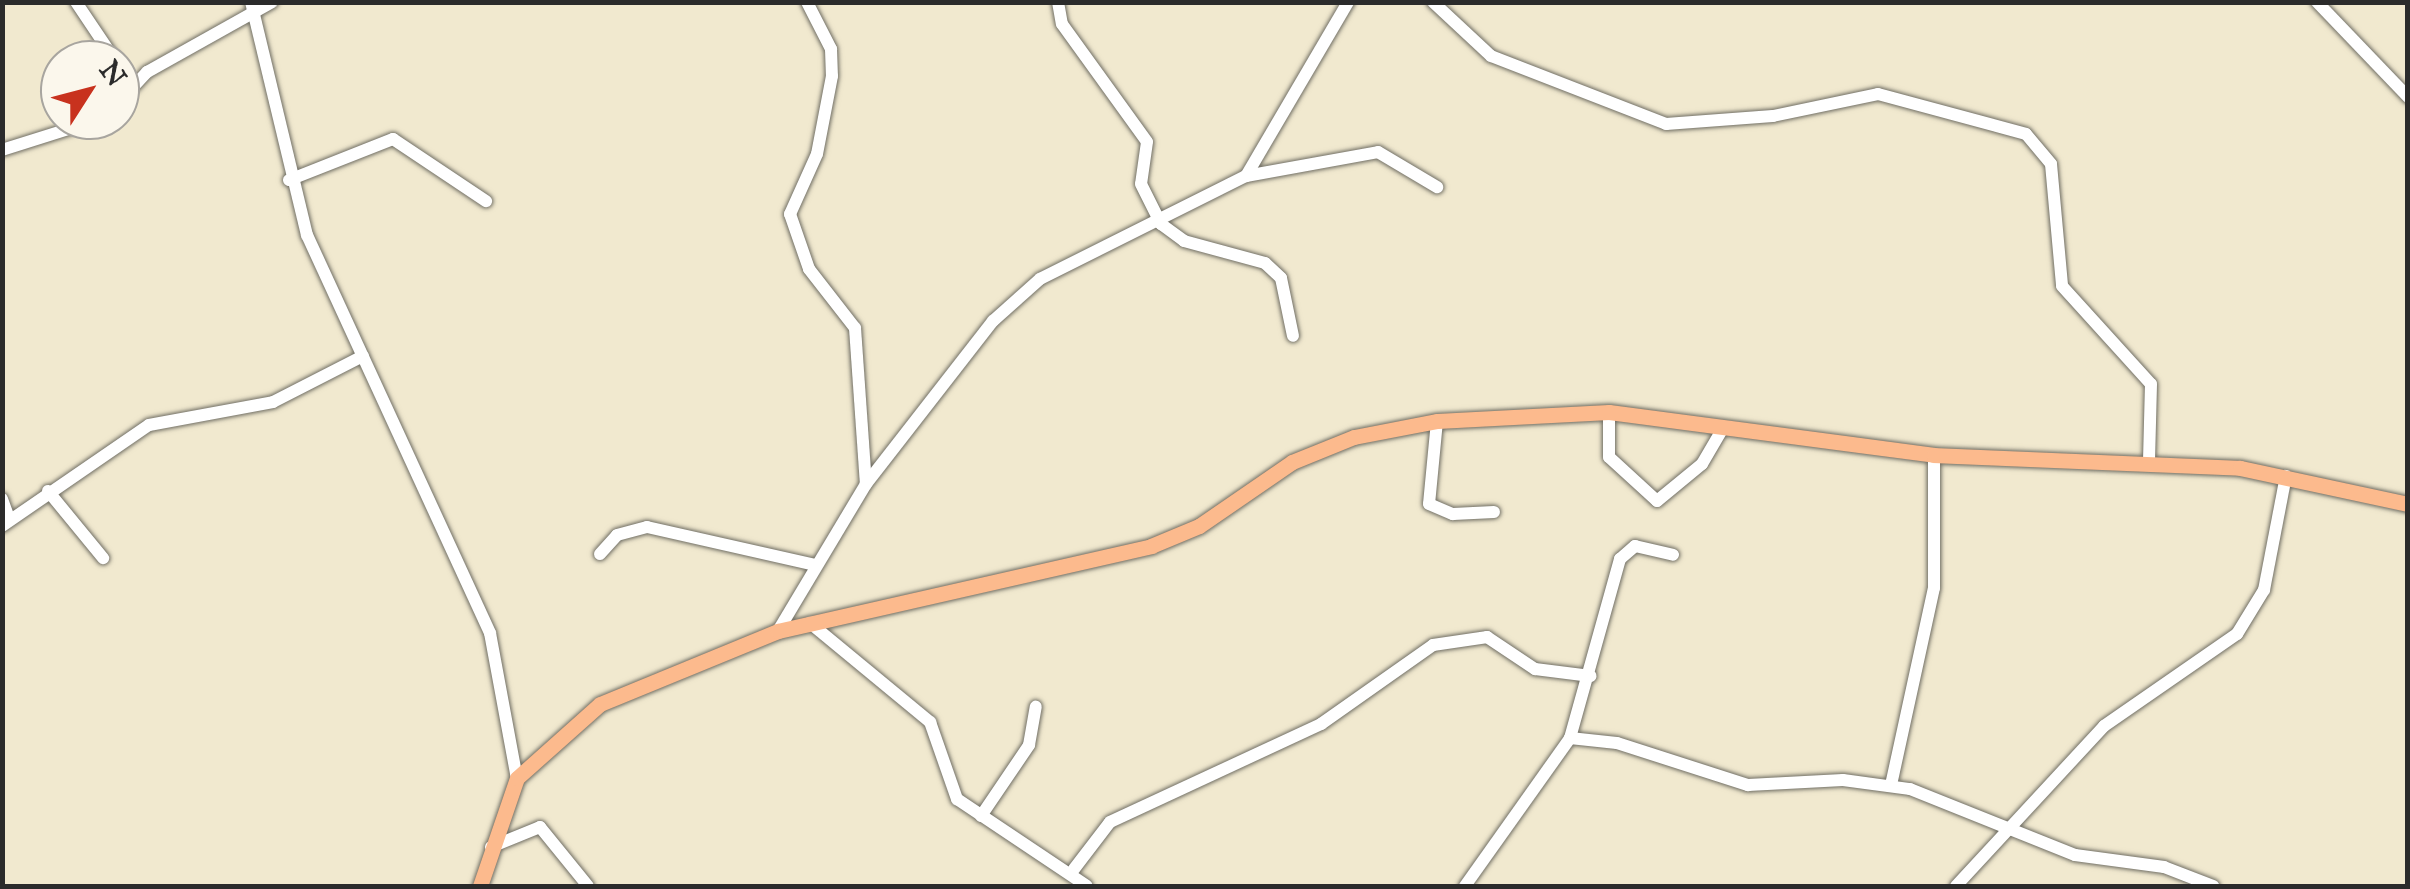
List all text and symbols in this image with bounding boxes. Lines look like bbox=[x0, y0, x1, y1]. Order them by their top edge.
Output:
north arrow bbox=[40, 40, 140, 140]
text: N bbox=[92, 53, 134, 93]

